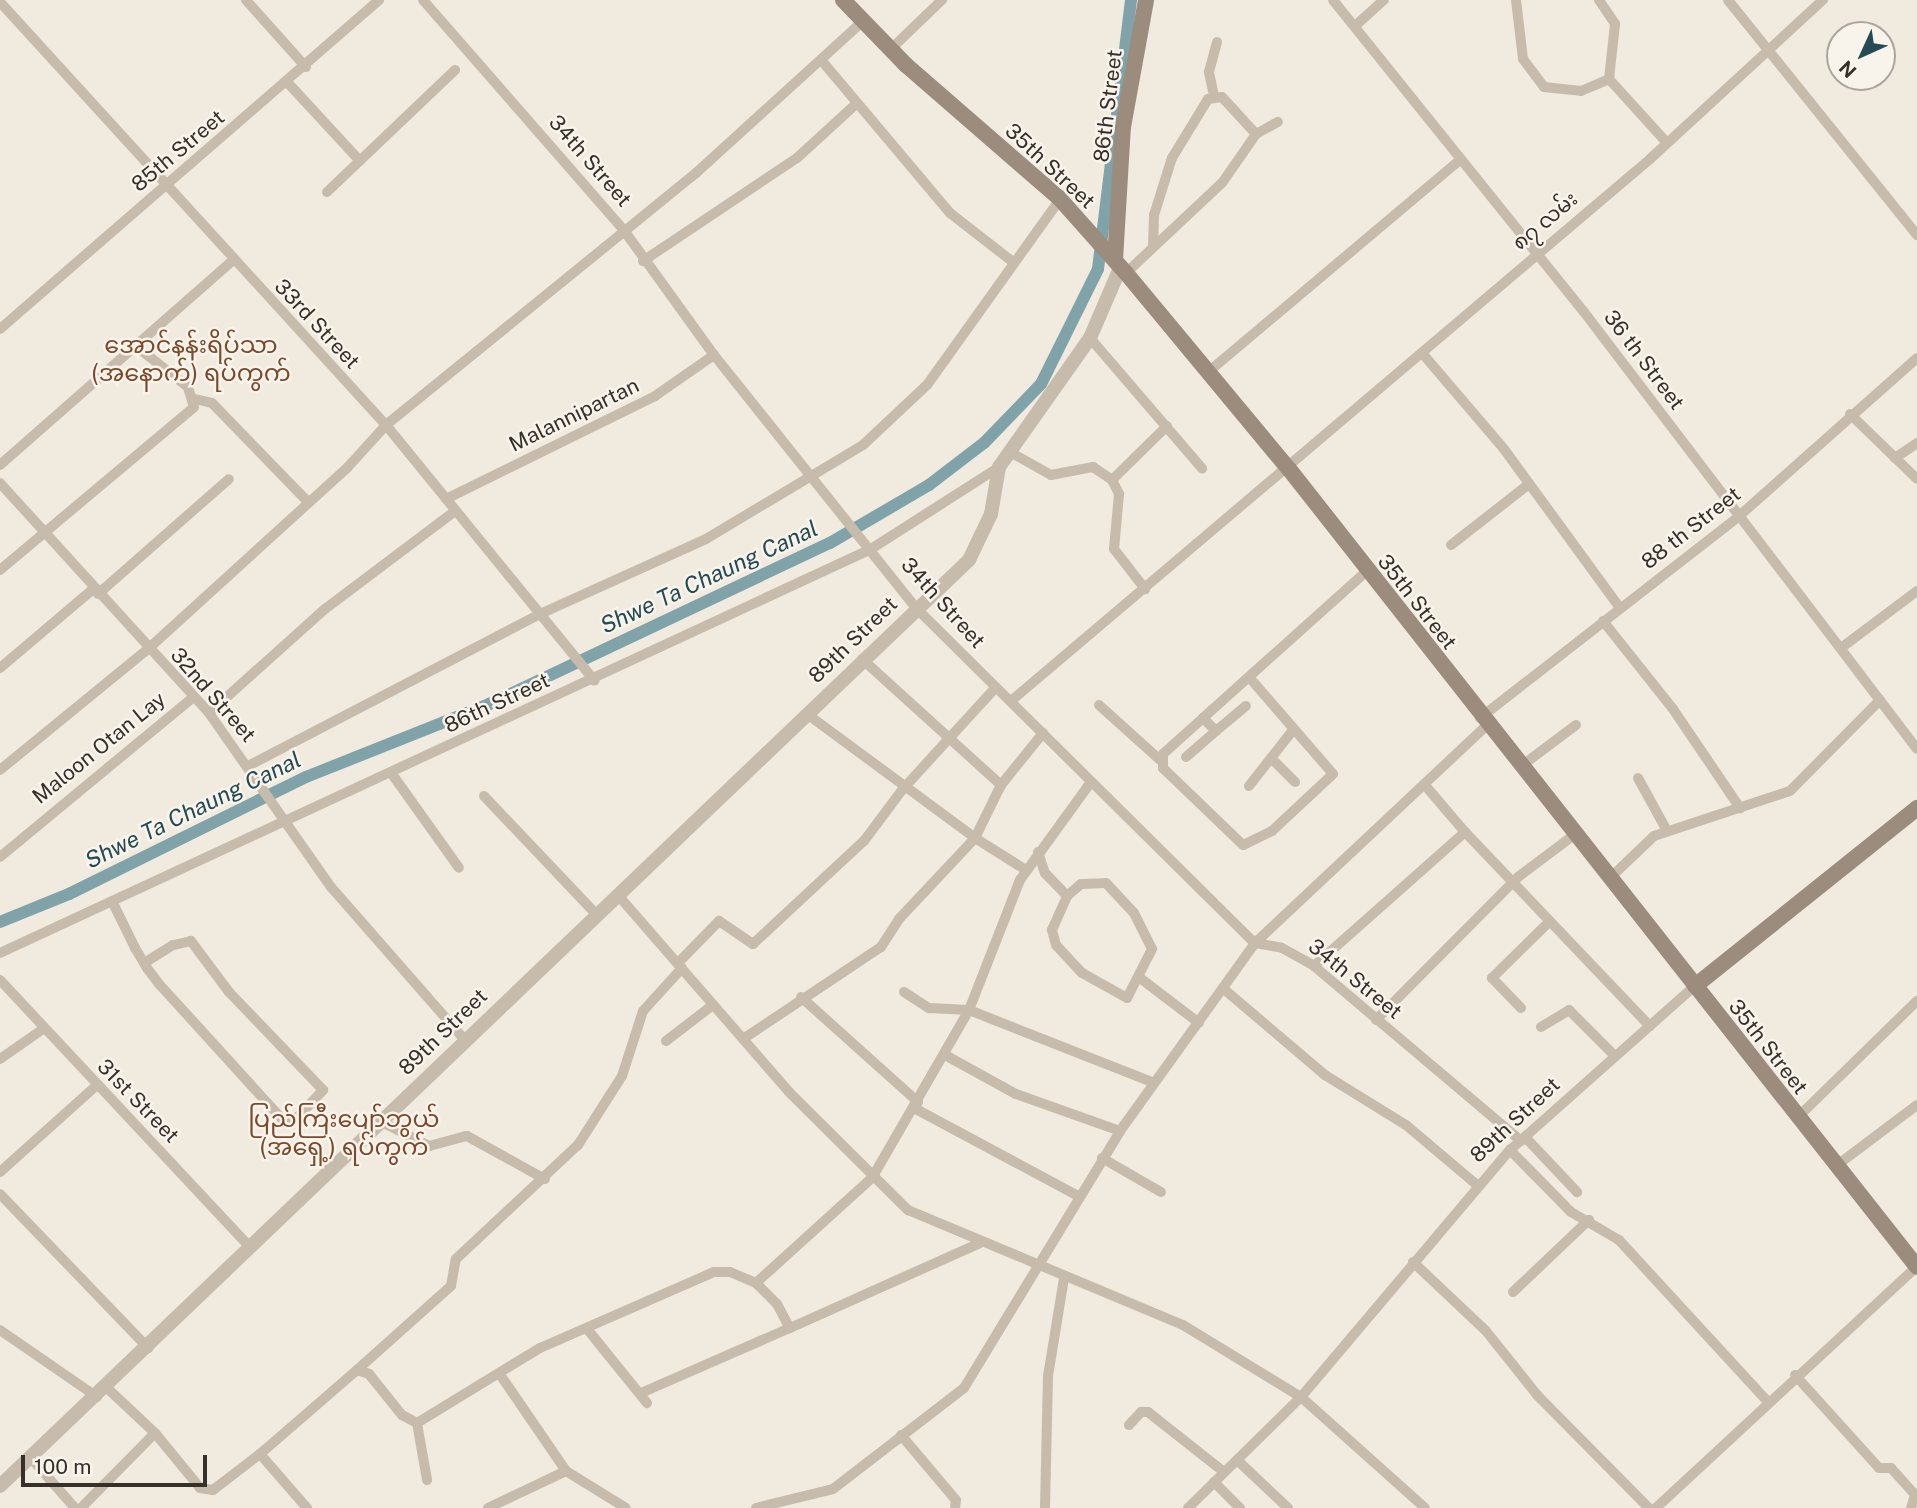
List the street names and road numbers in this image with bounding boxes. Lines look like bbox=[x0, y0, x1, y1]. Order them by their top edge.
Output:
street label: 86th Street bbox=[1089, 48, 1127, 164]
street label: 85th Street bbox=[126, 105, 230, 197]
street label: 34th Street bbox=[543, 110, 637, 212]
street label: 35th Street bbox=[1000, 118, 1100, 214]
street label: ၈၇ လမ်း bbox=[1507, 186, 1583, 256]
street label: 33rd Street bbox=[269, 274, 365, 374]
street label: 36 th Street bbox=[1598, 305, 1690, 415]
street label: Malannipartan bbox=[505, 373, 643, 457]
street label: 88 th Street bbox=[1636, 481, 1746, 575]
street label: 35th Street bbox=[1372, 550, 1462, 654]
street label: 34th Street bbox=[896, 553, 990, 653]
street label: 89th Street bbox=[803, 592, 903, 688]
street label: 32nd Street bbox=[165, 643, 261, 747]
street label: 86th Street bbox=[440, 668, 554, 738]
street label: Maloon Otan Lay bbox=[28, 687, 170, 809]
street label: 34th Street bbox=[1303, 934, 1407, 1024]
street label: 89th Street bbox=[393, 984, 493, 1080]
street label: 35th Street bbox=[1723, 995, 1813, 1099]
street label: 31st Street bbox=[92, 1054, 184, 1148]
street label: 89th Street bbox=[1465, 1072, 1565, 1168]

